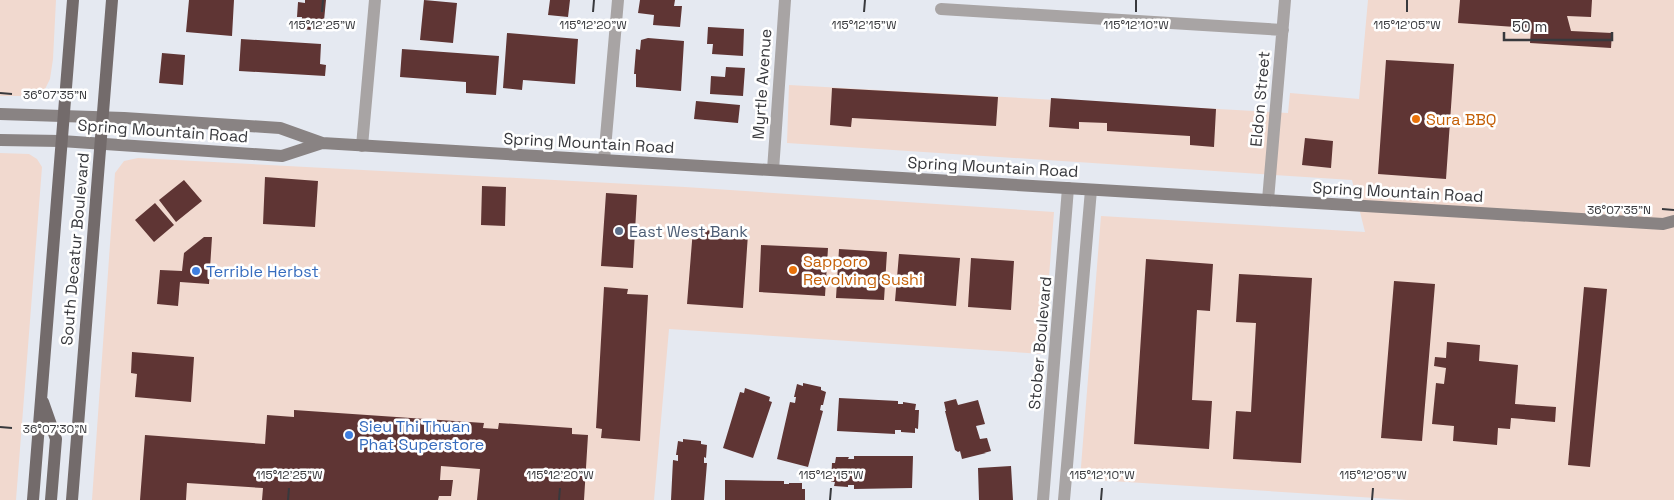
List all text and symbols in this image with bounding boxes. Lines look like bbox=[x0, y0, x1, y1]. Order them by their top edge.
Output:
scale bar bbox=[1504, 10, 1612, 42]
text: 115°12'25"W bbox=[288, 17, 356, 33]
text: 115°12'20"W bbox=[559, 17, 627, 33]
text: 115°12'15"W bbox=[832, 17, 897, 33]
text: 115°12'10"W bbox=[1103, 17, 1169, 33]
text: 115°12'05"W bbox=[1373, 17, 1441, 33]
text: 50 m bbox=[1512, 17, 1547, 36]
street label: Myrtle Avenue bbox=[748, 28, 776, 140]
street label: Eldon Street bbox=[1245, 50, 1275, 148]
text: 36°07'35"N bbox=[23, 87, 87, 103]
place label: Sura BBQ bbox=[1426, 109, 1497, 130]
marker: Sura BBQ bbox=[1410, 113, 1422, 125]
street label: Spring Mountain Road bbox=[77, 115, 249, 147]
street label: Spring Mountain Road bbox=[503, 128, 675, 158]
street label: South Decatur Boulevard bbox=[56, 152, 94, 346]
street label: Spring Mountain Road bbox=[907, 152, 1079, 182]
street label: Spring Mountain Road bbox=[1312, 177, 1484, 207]
text: 36°07'35"N bbox=[1587, 202, 1651, 218]
place label: East West Bank bbox=[629, 221, 748, 242]
marker: East West Bank bbox=[613, 225, 625, 237]
place label: Sapporo Revolving Sushi bbox=[803, 251, 923, 290]
place label: Terrible Herbst bbox=[206, 261, 319, 282]
marker: Sapporo Revolving Sushi bbox=[787, 264, 799, 276]
marker: Terrible Herbst bbox=[190, 265, 202, 277]
street label: Stober Boulevard bbox=[1024, 276, 1056, 410]
place label: Sieu Thi Thuan Phat Superstore bbox=[359, 416, 484, 455]
text: 36°07'30"N bbox=[23, 421, 87, 437]
marker: Sieu Thi Thuan Phat Superstore bbox=[343, 429, 355, 441]
text: 115°12'25"W bbox=[255, 467, 323, 483]
text: 115°12'20"W bbox=[526, 467, 594, 483]
text: 115°12'15"W bbox=[799, 467, 864, 483]
text: 115°12'10"W bbox=[1069, 467, 1135, 483]
text: 115°12'05"W bbox=[1339, 467, 1407, 483]

